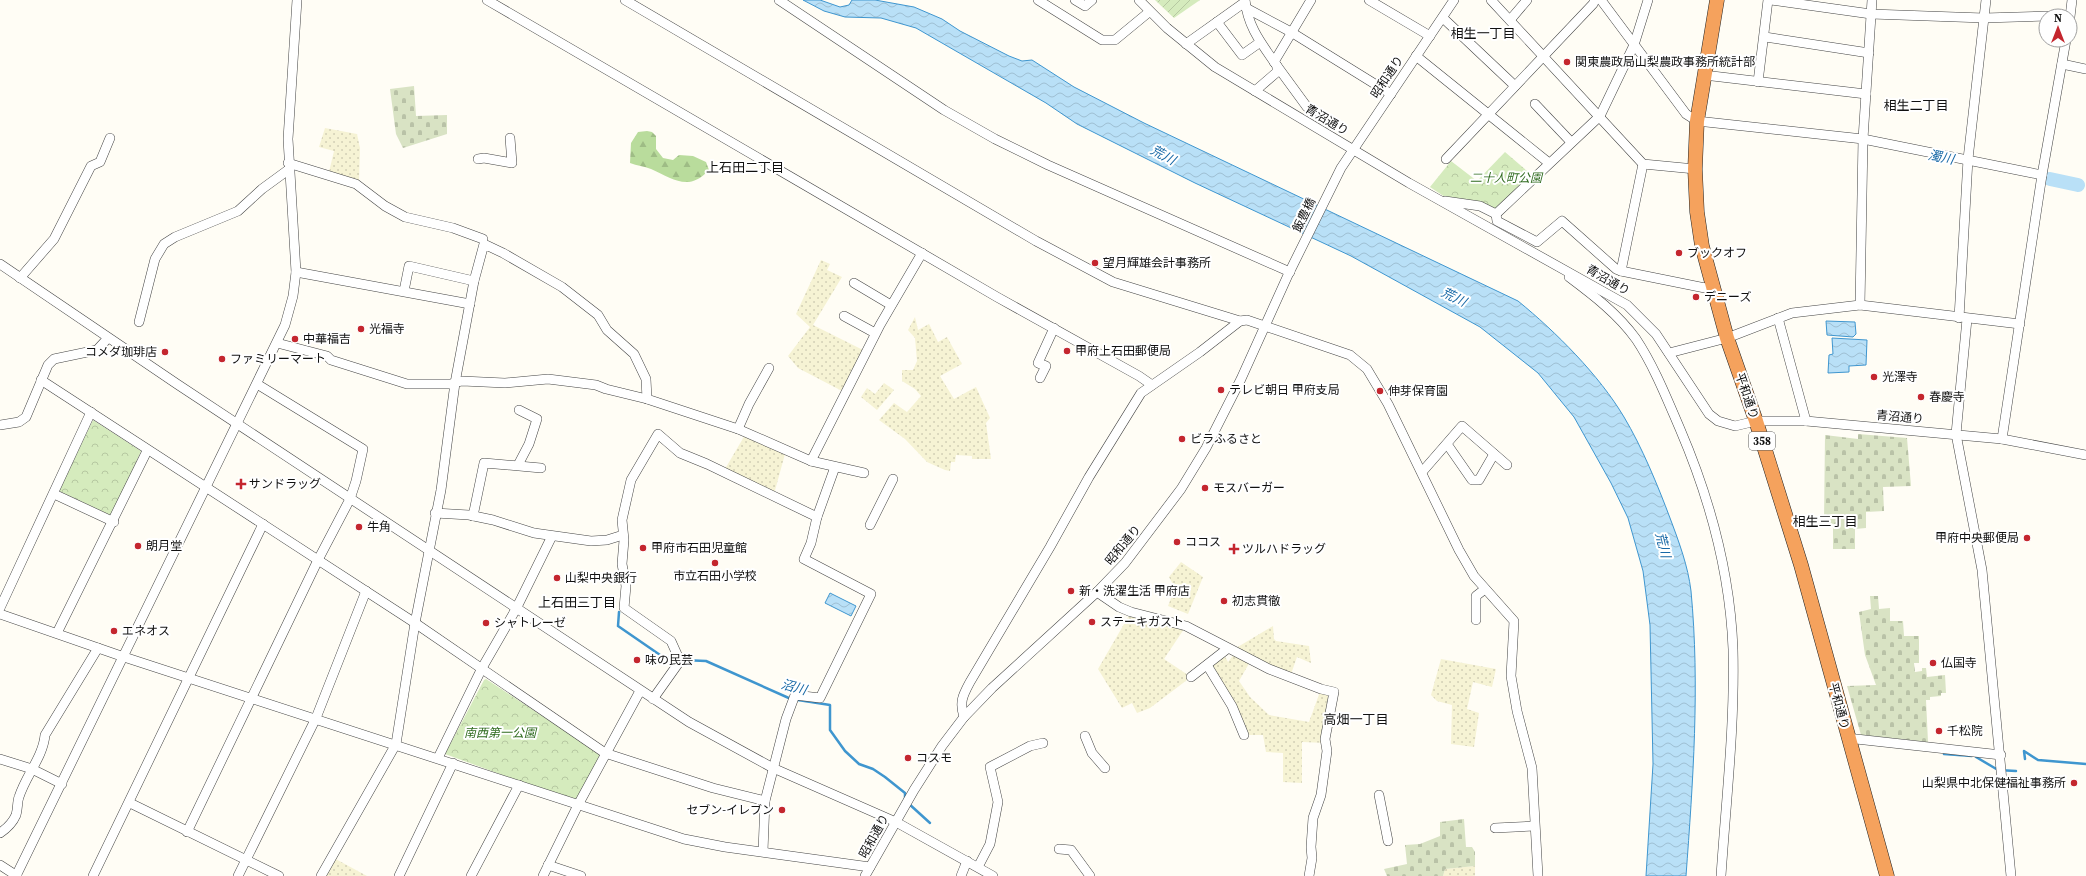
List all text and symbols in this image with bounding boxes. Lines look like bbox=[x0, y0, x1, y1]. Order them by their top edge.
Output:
north arrow bbox=[2038, 8, 2078, 48]
text: N bbox=[2054, 11, 2062, 26]
district label: 相生一丁目 bbox=[1450, 25, 1516, 42]
street label: 昭和通り bbox=[1367, 53, 1407, 101]
place label: 関東農政局山梨農政事務所統計部 bbox=[1575, 54, 1755, 70]
marker: 関東農政局山梨農政事務所統計部 bbox=[1562, 57, 1572, 67]
district label: 相生二丁目 bbox=[1883, 97, 1949, 114]
street label: 青沼通り bbox=[1302, 101, 1352, 139]
water label: 荒川 bbox=[1148, 141, 1180, 170]
water label: 濁川 bbox=[1927, 146, 1957, 168]
district label: 上石田二丁目 bbox=[706, 159, 784, 176]
park label: 二十人町公園 bbox=[1470, 170, 1544, 186]
street label: 飯豊橋 bbox=[1289, 195, 1319, 235]
place label: ブックオフ bbox=[1687, 245, 1747, 261]
marker: ブックオフ bbox=[1674, 248, 1684, 258]
place label: 望月輝雄会計事務所 bbox=[1103, 255, 1211, 271]
marker: 望月輝雄会計事務所 bbox=[1090, 258, 1100, 268]
street label: 青沼通り bbox=[1583, 261, 1633, 299]
water label: 荒川 bbox=[1439, 284, 1471, 311]
place label: デニーズ bbox=[1704, 289, 1751, 305]
marker: デニーズ bbox=[1691, 292, 1701, 302]
place label: 光福寺 bbox=[369, 321, 405, 337]
marker: 光福寺 bbox=[356, 324, 366, 334]
place label: 中華福吉 bbox=[303, 331, 351, 347]
marker: 中華福吉 bbox=[290, 334, 300, 344]
place label: 甲府上石田郵便局 bbox=[1075, 343, 1171, 359]
place label: コメダ珈琲店 bbox=[85, 344, 157, 360]
marker: 甲府上石田郵便局 bbox=[1062, 346, 1072, 356]
marker: コメダ珈琲店 bbox=[160, 347, 170, 357]
place label: ファミリーマート bbox=[230, 351, 326, 367]
marker: ファミリーマート bbox=[217, 354, 227, 364]
place label: 光澤寺 bbox=[1882, 369, 1918, 385]
street label: 平和通り bbox=[1732, 371, 1762, 421]
marker: 光澤寺 bbox=[1869, 372, 1879, 382]
place label: テレビ朝日 甲府支局 bbox=[1229, 382, 1340, 398]
place label: 伸芽保育園 bbox=[1388, 383, 1448, 399]
marker: テレビ朝日 甲府支局 bbox=[1216, 385, 1226, 395]
marker: 伸芽保育園 bbox=[1375, 386, 1385, 396]
place label: 春慶寺 bbox=[1929, 389, 1965, 405]
marker: 春慶寺 bbox=[1916, 392, 1926, 402]
street label: 青沼通り bbox=[1875, 407, 1925, 427]
place label: ビラふるさと bbox=[1190, 431, 1262, 447]
road number: 358 bbox=[1749, 432, 1775, 450]
marker: ビラふるさと bbox=[1177, 434, 1187, 444]
place label: サンドラッグ bbox=[249, 476, 321, 492]
marker: サンドラッグ bbox=[236, 479, 246, 489]
place label: モスバーガー bbox=[1213, 480, 1285, 496]
marker: モスバーガー bbox=[1200, 483, 1210, 493]
district label: 相生三丁目 bbox=[1792, 513, 1858, 530]
place label: 牛角 bbox=[367, 519, 391, 535]
street label: 昭和通り bbox=[1101, 521, 1145, 569]
marker: 牛角 bbox=[354, 522, 364, 532]
water label: 荒川 bbox=[1652, 530, 1675, 562]
place label: 甲府中央郵便局 bbox=[1935, 530, 2019, 546]
marker: 甲府中央郵便局 bbox=[2022, 533, 2032, 543]
place label: ココス bbox=[1185, 534, 1221, 550]
marker: ココス bbox=[1172, 537, 1182, 547]
place label: 朗月堂 bbox=[146, 538, 182, 554]
place label: 甲府市石田児童館 bbox=[651, 540, 747, 556]
marker: 朗月堂 bbox=[133, 541, 143, 551]
place label: ツルハドラッグ bbox=[1242, 541, 1326, 557]
marker: 甲府市石田児童館 bbox=[638, 543, 648, 553]
marker: ツルハドラッグ bbox=[1229, 544, 1239, 554]
marker: 市立石田小学校 bbox=[710, 558, 720, 568]
place label: 市立石田小学校 bbox=[673, 568, 757, 584]
place label: 山梨中央銀行 bbox=[565, 570, 637, 586]
marker: 山梨中央銀行 bbox=[552, 573, 562, 583]
place label: 新・洗濯生活 甲府店 bbox=[1079, 583, 1190, 599]
marker: 新・洗濯生活 甲府店 bbox=[1066, 586, 1076, 596]
place label: 初志貫徹 bbox=[1232, 593, 1281, 609]
district label: 上石田三丁目 bbox=[538, 594, 616, 611]
marker: 初志貫徹 bbox=[1219, 596, 1229, 606]
place label: ステーキガスト bbox=[1100, 614, 1184, 630]
place label: シャトレーゼ bbox=[494, 615, 566, 631]
marker: ステーキガスト bbox=[1087, 617, 1097, 627]
marker: シャトレーゼ bbox=[481, 618, 491, 628]
place label: エネオス bbox=[122, 623, 170, 639]
marker: エネオス bbox=[109, 626, 119, 636]
place label: 味の民芸 bbox=[645, 652, 693, 668]
marker: 味の民芸 bbox=[632, 655, 642, 665]
place label: 仏国寺 bbox=[1941, 655, 1977, 671]
marker: 仏国寺 bbox=[1928, 658, 1938, 668]
water label: 沼川 bbox=[779, 675, 811, 699]
street label: 平和通り bbox=[1825, 681, 1853, 731]
district label: 高畑一丁目 bbox=[1323, 711, 1389, 728]
place label: 千松院 bbox=[1947, 723, 1983, 739]
park label: 南西第一公園 bbox=[464, 725, 538, 741]
marker: 千松院 bbox=[1934, 726, 1944, 736]
place label: コスモ bbox=[916, 750, 952, 766]
marker: コスモ bbox=[903, 753, 913, 763]
place label: 山梨県中北保健福祉事務所 bbox=[1922, 775, 2066, 791]
marker: 山梨県中北保健福祉事務所 bbox=[2069, 778, 2079, 788]
place label: セブン-イレブン bbox=[686, 802, 774, 818]
marker: セブン-イレブン bbox=[777, 805, 787, 815]
street label: 昭和通り bbox=[855, 811, 893, 861]

